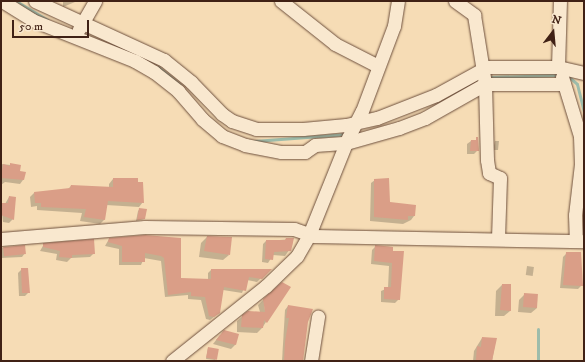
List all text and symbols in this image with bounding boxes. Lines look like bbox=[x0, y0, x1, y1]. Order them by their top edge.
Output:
scale bar bbox=[14, 12, 91, 38]
north arrow bbox=[533, 12, 573, 52]
text: N bbox=[550, 12, 563, 28]
text: 50 m bbox=[19, 19, 43, 34]

